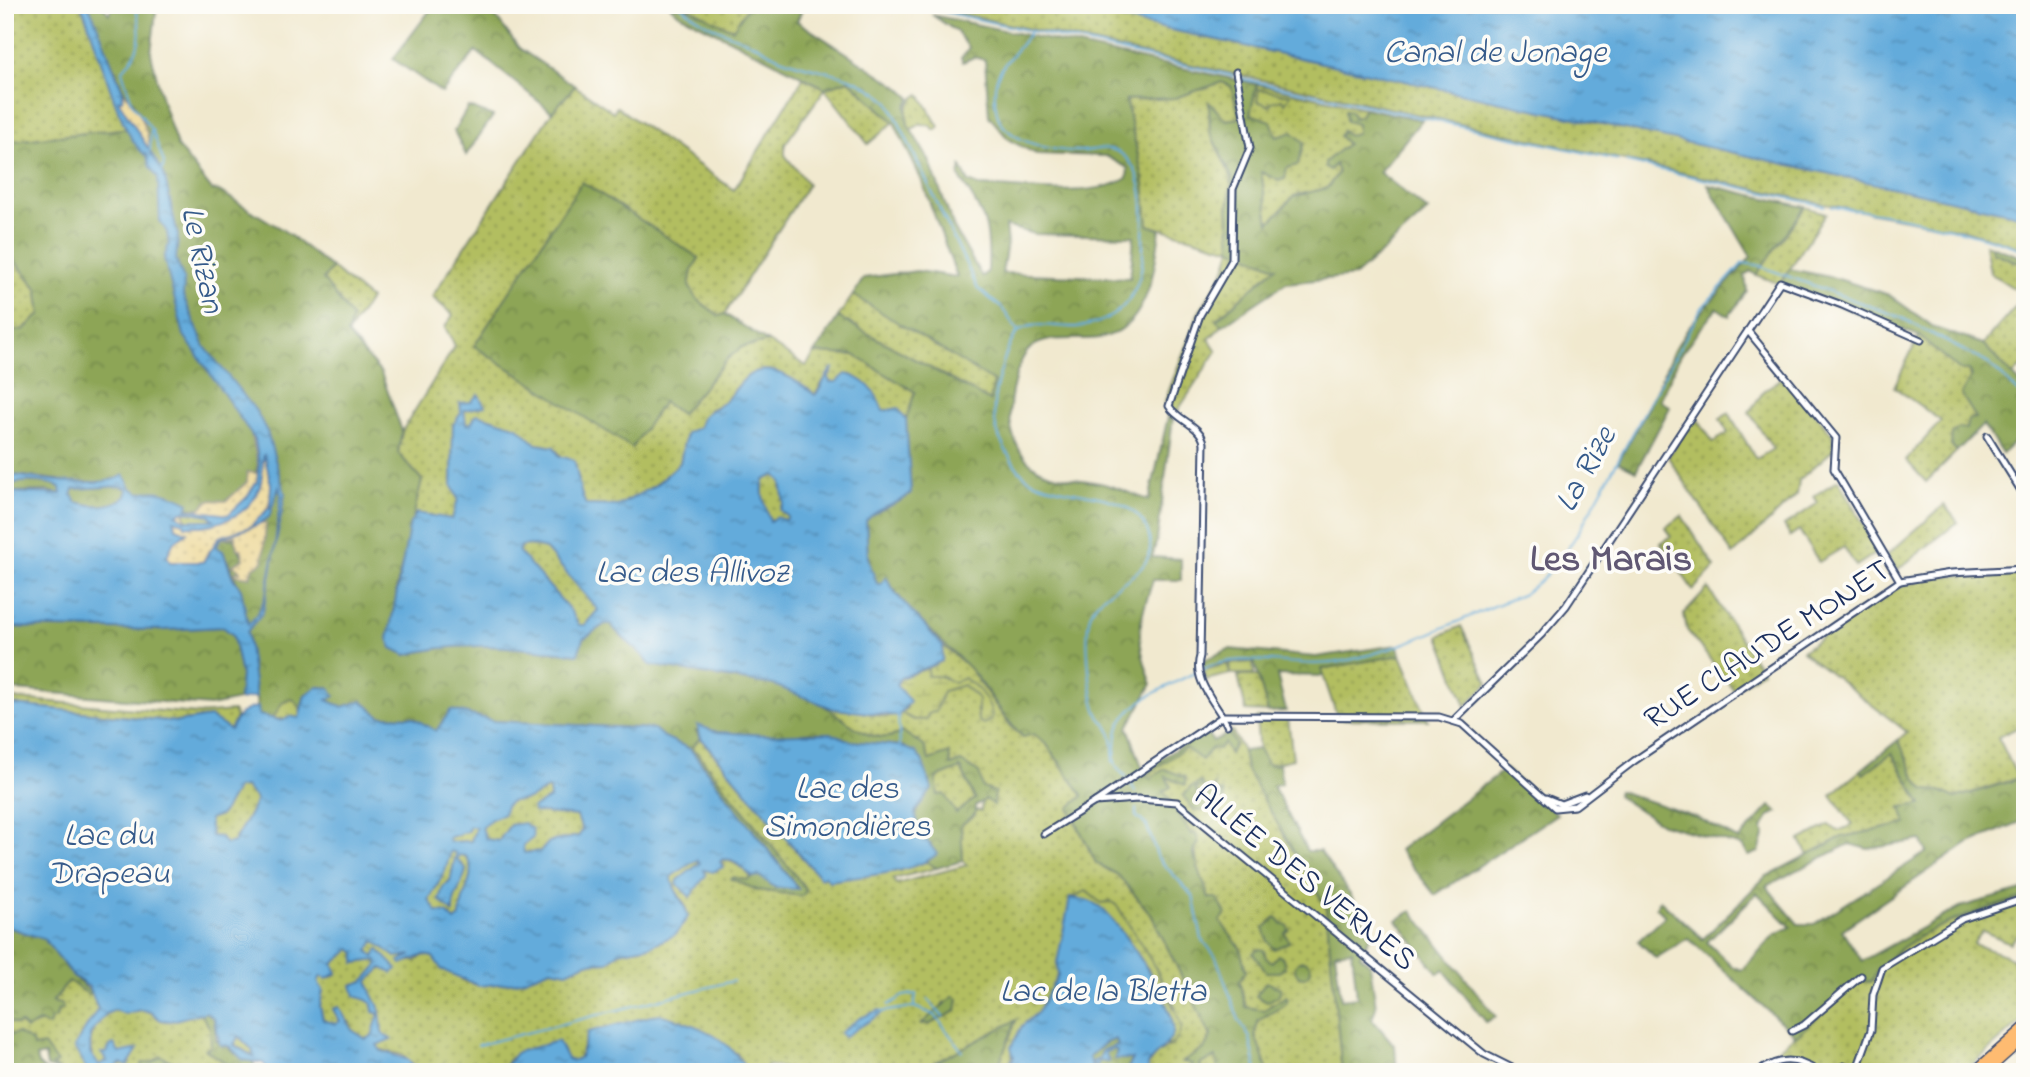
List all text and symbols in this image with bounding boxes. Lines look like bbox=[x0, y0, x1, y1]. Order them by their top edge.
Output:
water label: Canal de Jonage bbox=[1384, 30, 1607, 79]
water label: Le Rizan bbox=[166, 203, 236, 319]
water label: La Rize bbox=[1544, 417, 1631, 521]
district label: Les Marais bbox=[1530, 533, 1692, 589]
street label: RUE CLAUDE MONET bbox=[1636, 549, 1900, 743]
water label: Lac des Allivoz bbox=[596, 550, 790, 598]
water label: Lac des Simondières bbox=[763, 766, 931, 852]
street label: ALLÉE DES VERNES bbox=[1182, 774, 1426, 984]
water label: Lac du Drapeau bbox=[48, 813, 170, 899]
water label: Lac de la Bletta bbox=[1000, 969, 1208, 1017]

